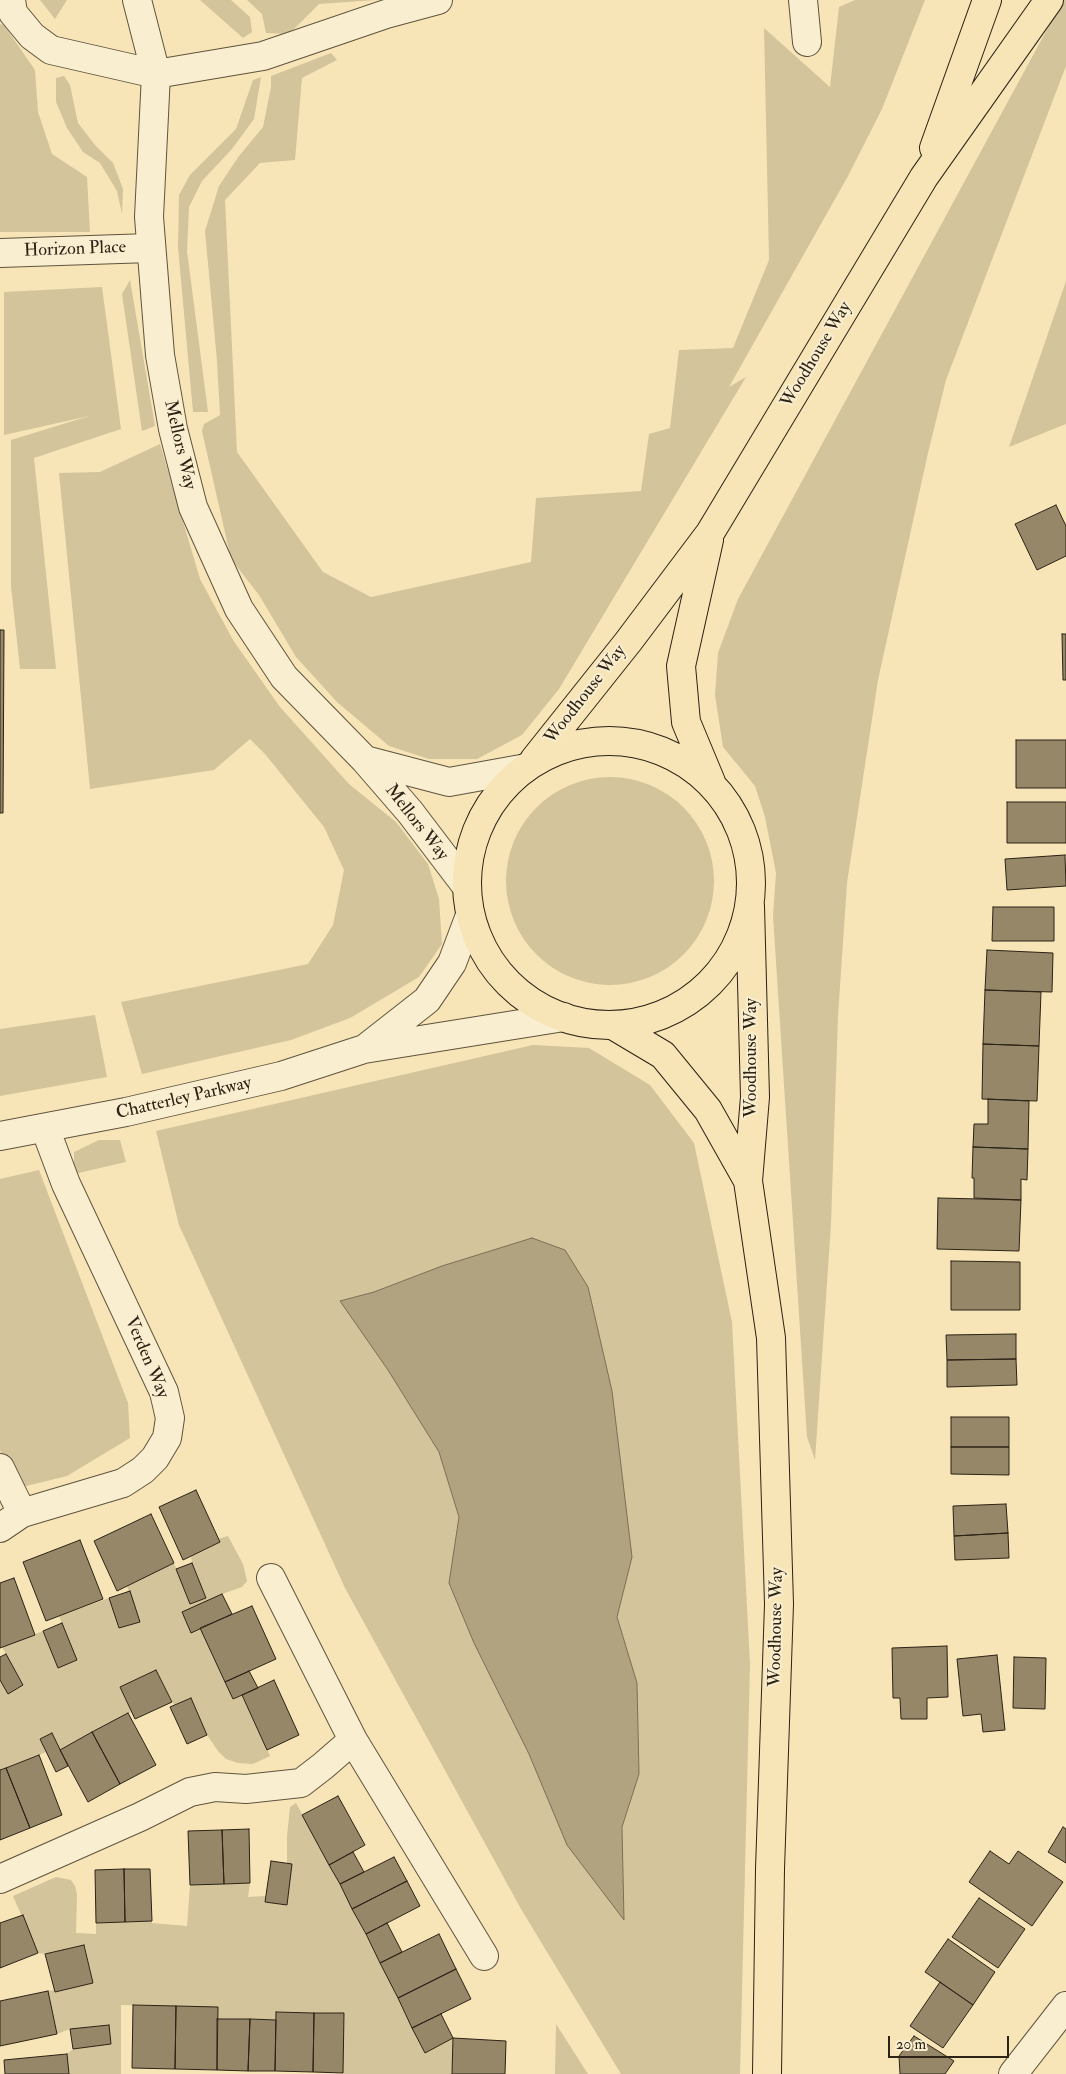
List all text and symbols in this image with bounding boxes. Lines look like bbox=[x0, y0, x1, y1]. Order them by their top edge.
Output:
street label: Horizon Place bbox=[23, 237, 127, 263]
street label: Woodhouse Way bbox=[777, 298, 857, 412]
street label: Mellors Way bbox=[158, 398, 200, 492]
street label: Woodhouse Way bbox=[541, 641, 631, 749]
street label: Mellors Way bbox=[379, 781, 453, 865]
street label: Woodhouse Way bbox=[741, 998, 763, 1118]
street label: Chatterley Parkway bbox=[114, 1073, 254, 1125]
street label: Verden Way bbox=[119, 1314, 173, 1402]
street label: Woodhouse Way bbox=[765, 1567, 789, 1687]
scale bar bbox=[891, 2026, 1012, 2058]
text: 20 m bbox=[896, 2035, 926, 2054]

